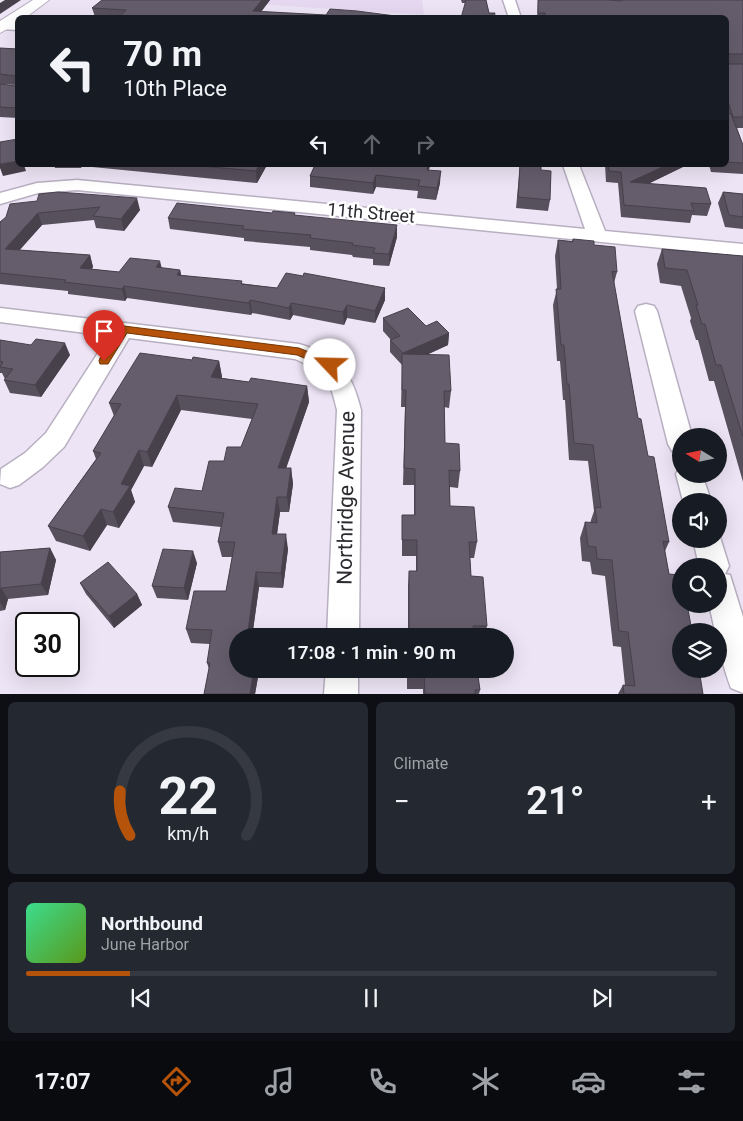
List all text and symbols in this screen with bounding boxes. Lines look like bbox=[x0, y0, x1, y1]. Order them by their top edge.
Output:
text: 70 m bbox=[123, 34, 202, 75]
icon: left bbox=[40, 35, 105, 100]
text: 10th Place bbox=[123, 76, 227, 101]
icon: left bbox=[305, 130, 333, 158]
icon: ahead bbox=[358, 130, 386, 158]
icon: right bbox=[411, 130, 439, 158]
street label: 11th Street bbox=[326, 198, 416, 227]
pin bbox=[83, 310, 125, 361]
icon: arrive bbox=[90, 317, 118, 345]
position arrow bbox=[303, 338, 355, 390]
street label: Northridge Avenue bbox=[332, 411, 360, 585]
north arrow bbox=[672, 428, 728, 482]
map controls bbox=[672, 428, 727, 678]
button: sound bbox=[672, 493, 727, 548]
button: search bbox=[672, 558, 727, 613]
speed limit sign: 30 bbox=[15, 612, 80, 677]
button: layers bbox=[672, 623, 727, 678]
text: 17:08 · 1 min · 90 m bbox=[287, 641, 456, 664]
text: Climate bbox=[394, 754, 448, 773]
text: 22 bbox=[158, 766, 218, 827]
text: 21° bbox=[526, 779, 584, 823]
text: − bbox=[394, 785, 410, 818]
text: + bbox=[701, 785, 717, 818]
text: km/h bbox=[167, 823, 209, 844]
text: Northbound bbox=[101, 912, 203, 935]
text: June Harbor bbox=[101, 935, 189, 954]
icon: previous bbox=[127, 984, 155, 1012]
icon: pause bbox=[357, 984, 385, 1012]
icon: next bbox=[588, 984, 616, 1012]
icon: directions bbox=[159, 1064, 194, 1099]
icon: music bbox=[262, 1064, 297, 1099]
icon: phone bbox=[365, 1064, 400, 1099]
icon: climate bbox=[468, 1064, 503, 1099]
icon: car bbox=[571, 1064, 606, 1099]
icon: filters bbox=[674, 1064, 709, 1099]
text: 17:07 bbox=[34, 1069, 91, 1094]

